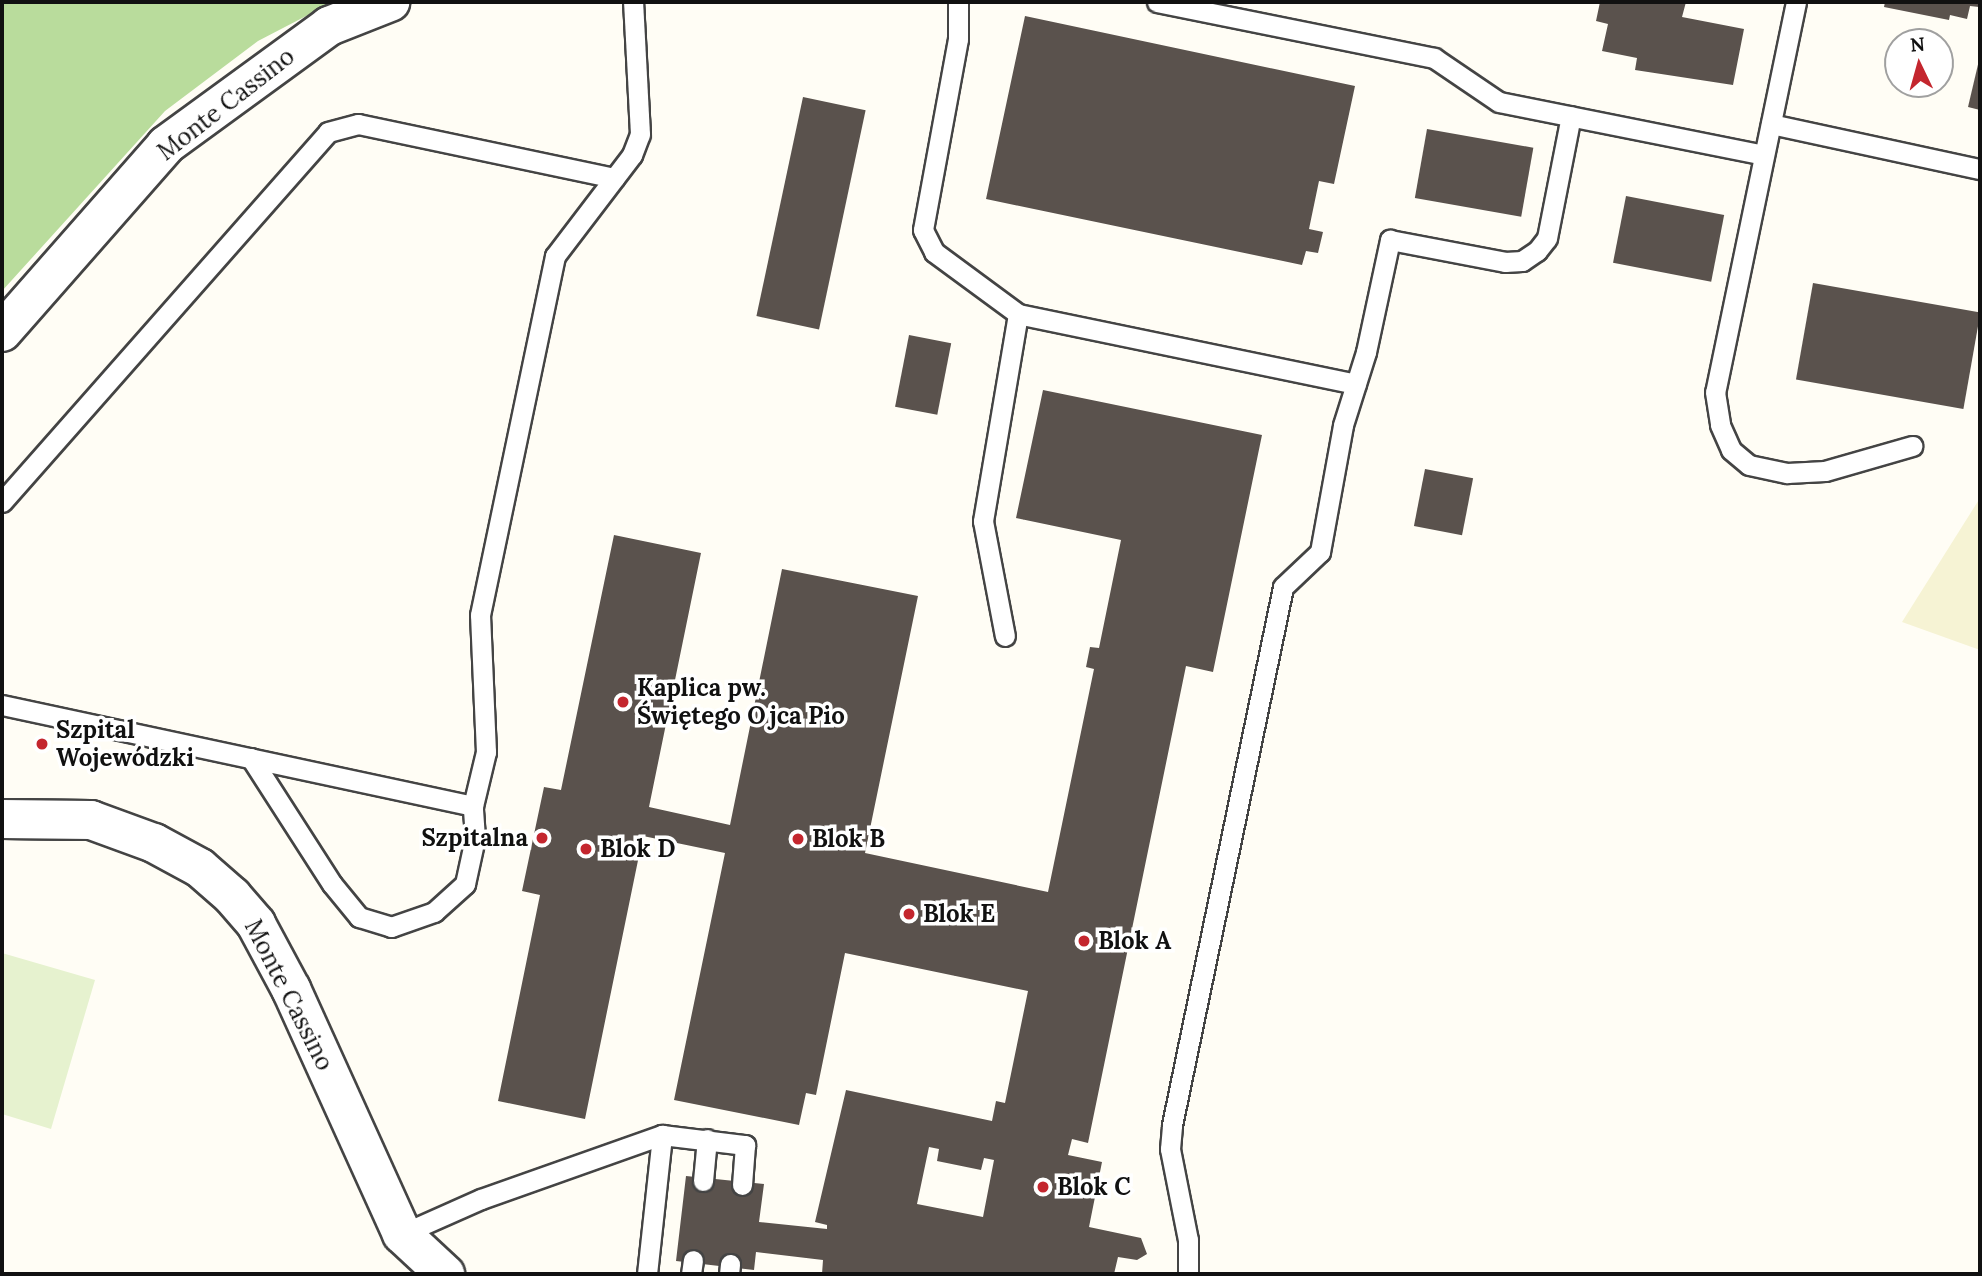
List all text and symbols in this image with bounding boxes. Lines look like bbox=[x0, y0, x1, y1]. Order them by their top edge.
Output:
north arrow bbox=[1884, 28, 1954, 98]
text: N bbox=[1909, 31, 1926, 57]
street label: Monte Cassino bbox=[152, 42, 300, 166]
place label: Kaplica pw. Świętego Ojca Pio bbox=[637, 674, 845, 730]
marker: Kaplica pw. Świętego Ojca Pio bbox=[615, 694, 631, 710]
place label: Szpital Wojewódzki bbox=[56, 716, 194, 772]
marker: Szpital Wojewódzki bbox=[34, 736, 50, 752]
place label: Szpitalna bbox=[421, 824, 528, 852]
place label: Blok B bbox=[812, 825, 885, 853]
marker: Szpitalna bbox=[534, 830, 550, 846]
marker: Blok B bbox=[790, 831, 806, 847]
place label: Blok D bbox=[600, 835, 675, 863]
marker: Blok D bbox=[578, 841, 594, 857]
place label: Blok E bbox=[923, 900, 995, 928]
marker: Blok E bbox=[901, 906, 917, 922]
street label: Monte Cassino bbox=[239, 915, 339, 1075]
place label: Blok A bbox=[1098, 927, 1171, 955]
marker: Blok A bbox=[1076, 933, 1092, 949]
place label: Blok C bbox=[1057, 1173, 1131, 1201]
marker: Blok C bbox=[1035, 1179, 1051, 1195]

